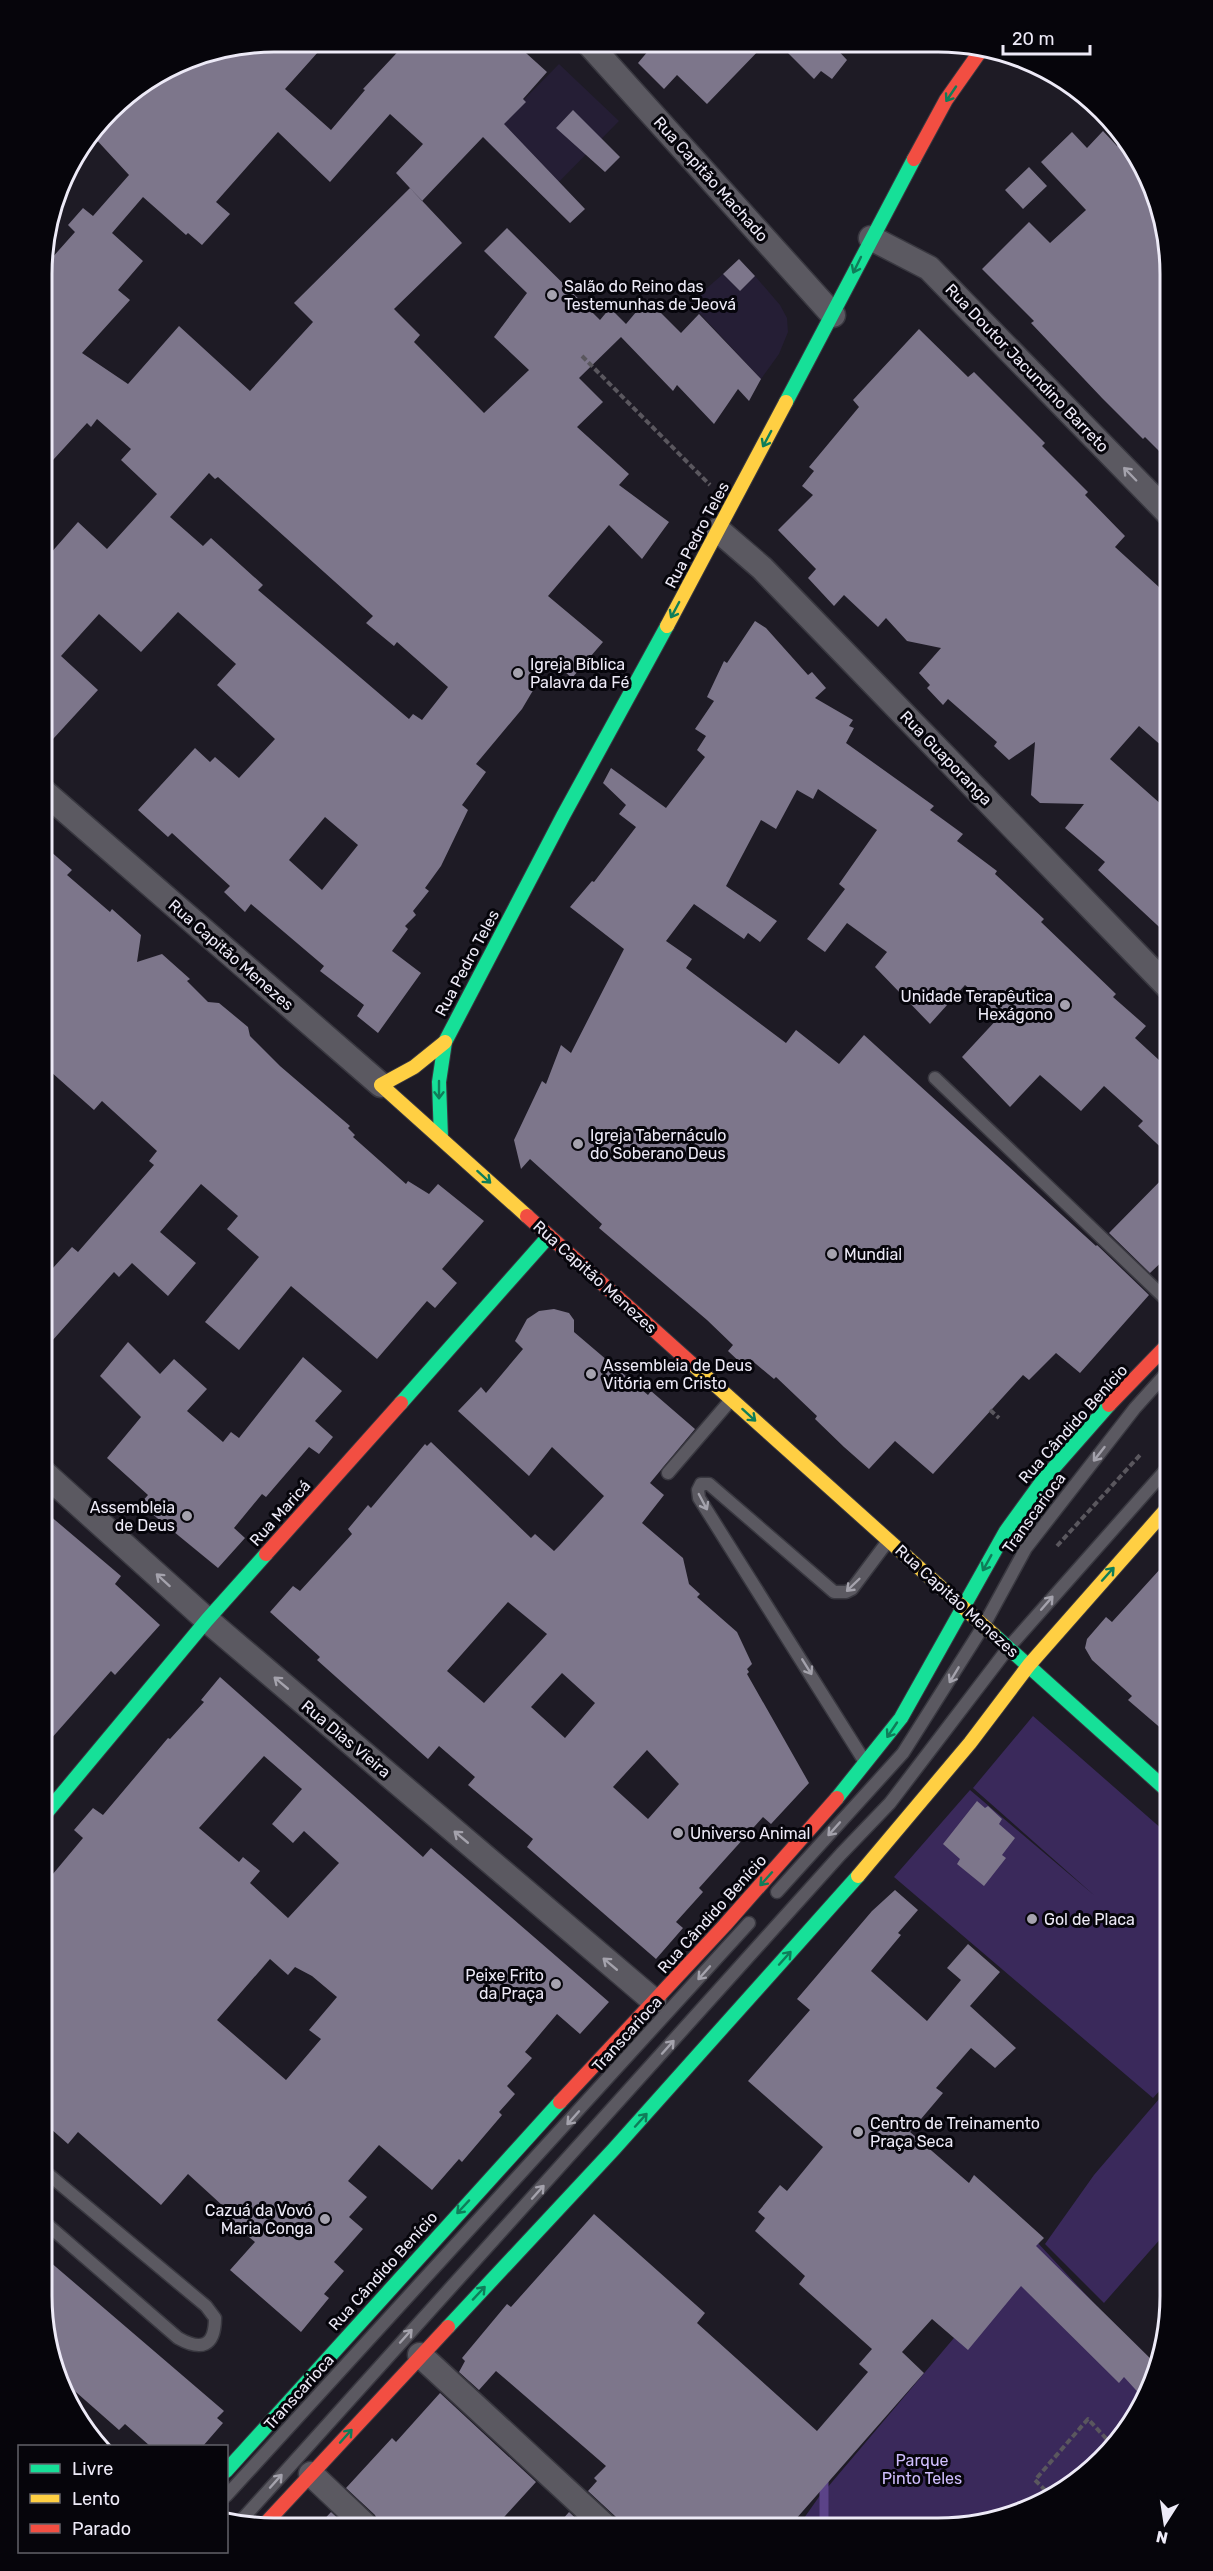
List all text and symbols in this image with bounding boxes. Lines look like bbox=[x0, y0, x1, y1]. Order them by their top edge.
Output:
scale bar bbox=[1003, 18, 1090, 56]
text: 20 m bbox=[1012, 28, 1054, 50]
one-way arrow bbox=[944, 86, 957, 103]
street label: Rua Capitão Machado bbox=[650, 113, 772, 245]
one-way arrow bbox=[850, 256, 862, 274]
place label: Salão do Reino das Testemunhas de Jeová bbox=[564, 277, 736, 314]
street label: Rua Doutor Jacundino Barreto bbox=[941, 280, 1113, 456]
marker: Salão do Reino das Testemunhas de Jeová bbox=[545, 288, 559, 302]
one-way arrow bbox=[761, 429, 773, 447]
one-way arrow bbox=[1123, 466, 1137, 481]
street label: Rua Pedro Teles bbox=[661, 479, 733, 591]
one-way arrow bbox=[669, 601, 680, 619]
place label: Igreja Bíblica Palavra da Fé bbox=[530, 655, 630, 692]
marker: Igreja Bíblica Palavra da Fé bbox=[511, 666, 525, 680]
street label: Rua Guaporanga bbox=[896, 707, 996, 809]
street label: Rua Capitão Menezes bbox=[165, 896, 297, 1014]
street label: Rua Pedro Teles bbox=[431, 907, 503, 1019]
place label: Unidade Terapêutica Hexágono bbox=[900, 987, 1053, 1024]
marker: Unidade Terapêutica Hexágono bbox=[1058, 998, 1072, 1012]
one-way arrow bbox=[433, 1079, 445, 1099]
place label: Igreja Tabernáculo do Soberano Deus bbox=[590, 1126, 726, 1163]
marker: Igreja Tabernáculo do Soberano Deus bbox=[571, 1137, 585, 1151]
one-way arrow bbox=[476, 1170, 491, 1184]
street label: Rua Capitão Menezes bbox=[529, 1217, 661, 1337]
place label: Mundial bbox=[844, 1245, 902, 1264]
marker: Mundial bbox=[825, 1247, 839, 1261]
place label: Assembleia de Deus Vitória em Cristo bbox=[603, 1356, 752, 1393]
street label: Rua Cândido Benício bbox=[1015, 1361, 1131, 1487]
marker: Assembleia de Deus Vitória em Cristo bbox=[584, 1367, 598, 1381]
one-way arrow bbox=[741, 1408, 756, 1422]
one-way arrow bbox=[1092, 1446, 1105, 1462]
street label: Transcarioca bbox=[998, 1469, 1070, 1557]
street label: Rua Maricá bbox=[245, 1476, 315, 1550]
one-way arrow bbox=[697, 1493, 709, 1510]
place label: Assembleia de Deus bbox=[90, 1498, 175, 1535]
marker: Assembleia de Deus bbox=[180, 1509, 194, 1523]
street label: Rua Capitão Menezes bbox=[891, 1541, 1023, 1661]
one-way arrow bbox=[981, 1554, 993, 1571]
one-way arrow bbox=[1101, 1567, 1115, 1582]
one-way arrow bbox=[156, 1573, 171, 1587]
one-way arrow bbox=[845, 1578, 860, 1593]
one-way arrow bbox=[1040, 1596, 1054, 1611]
one-way arrow bbox=[801, 1658, 813, 1675]
one-way arrow bbox=[947, 1666, 959, 1683]
one-way arrow bbox=[274, 1676, 289, 1690]
street label: Rua Dias Vieira bbox=[298, 1696, 394, 1782]
one-way arrow bbox=[886, 1721, 898, 1738]
one-way arrow bbox=[827, 1821, 841, 1836]
place label: Universo Animal bbox=[690, 1824, 810, 1843]
marker: Universo Animal bbox=[671, 1826, 685, 1840]
one-way arrow bbox=[454, 1830, 469, 1844]
street label: Rua Cândido Benício bbox=[654, 1851, 770, 1977]
one-way arrow bbox=[760, 1871, 774, 1886]
place label: Gol de Placa bbox=[1044, 1910, 1135, 1929]
marker: Gol de Placa bbox=[1025, 1912, 1039, 1926]
one-way arrow bbox=[778, 1951, 792, 1966]
one-way arrow bbox=[602, 1957, 618, 1970]
place label: Peixe Frito da Praça bbox=[465, 1966, 544, 2003]
one-way arrow bbox=[697, 1966, 711, 1981]
marker: Peixe Frito da Praça bbox=[549, 1977, 563, 1991]
street label: Transcarioca bbox=[588, 1992, 666, 2076]
one-way arrow bbox=[661, 2040, 675, 2055]
one-way arrow bbox=[566, 2110, 580, 2125]
one-way arrow bbox=[634, 2112, 648, 2127]
place label: Centro de Treinamento Praça Seca bbox=[870, 2114, 1040, 2151]
marker: Centro de Treinamento Praça Seca bbox=[851, 2125, 865, 2139]
one-way arrow bbox=[530, 2185, 544, 2200]
one-way arrow bbox=[456, 2199, 470, 2214]
place label: Cazuá da Vovó Maria Conga bbox=[205, 2201, 313, 2238]
street label: Rua Cândido Benício bbox=[325, 2208, 441, 2334]
marker: Cazuá da Vovó Maria Conga bbox=[318, 2212, 332, 2226]
one-way arrow bbox=[472, 2286, 486, 2301]
one-way arrow bbox=[399, 2329, 413, 2344]
street label: Transcarioca bbox=[260, 2350, 338, 2434]
one-way arrow bbox=[339, 2429, 353, 2444]
legend bbox=[18, 2445, 228, 2553]
park label: Parque Pinto Teles bbox=[882, 2451, 962, 2488]
text: Livre bbox=[72, 2458, 113, 2480]
one-way arrow bbox=[269, 2474, 283, 2489]
text: Lento bbox=[72, 2488, 120, 2510]
north arrow bbox=[1135, 2493, 1195, 2553]
text: Parado bbox=[72, 2518, 131, 2540]
text: N bbox=[1154, 2527, 1170, 2548]

